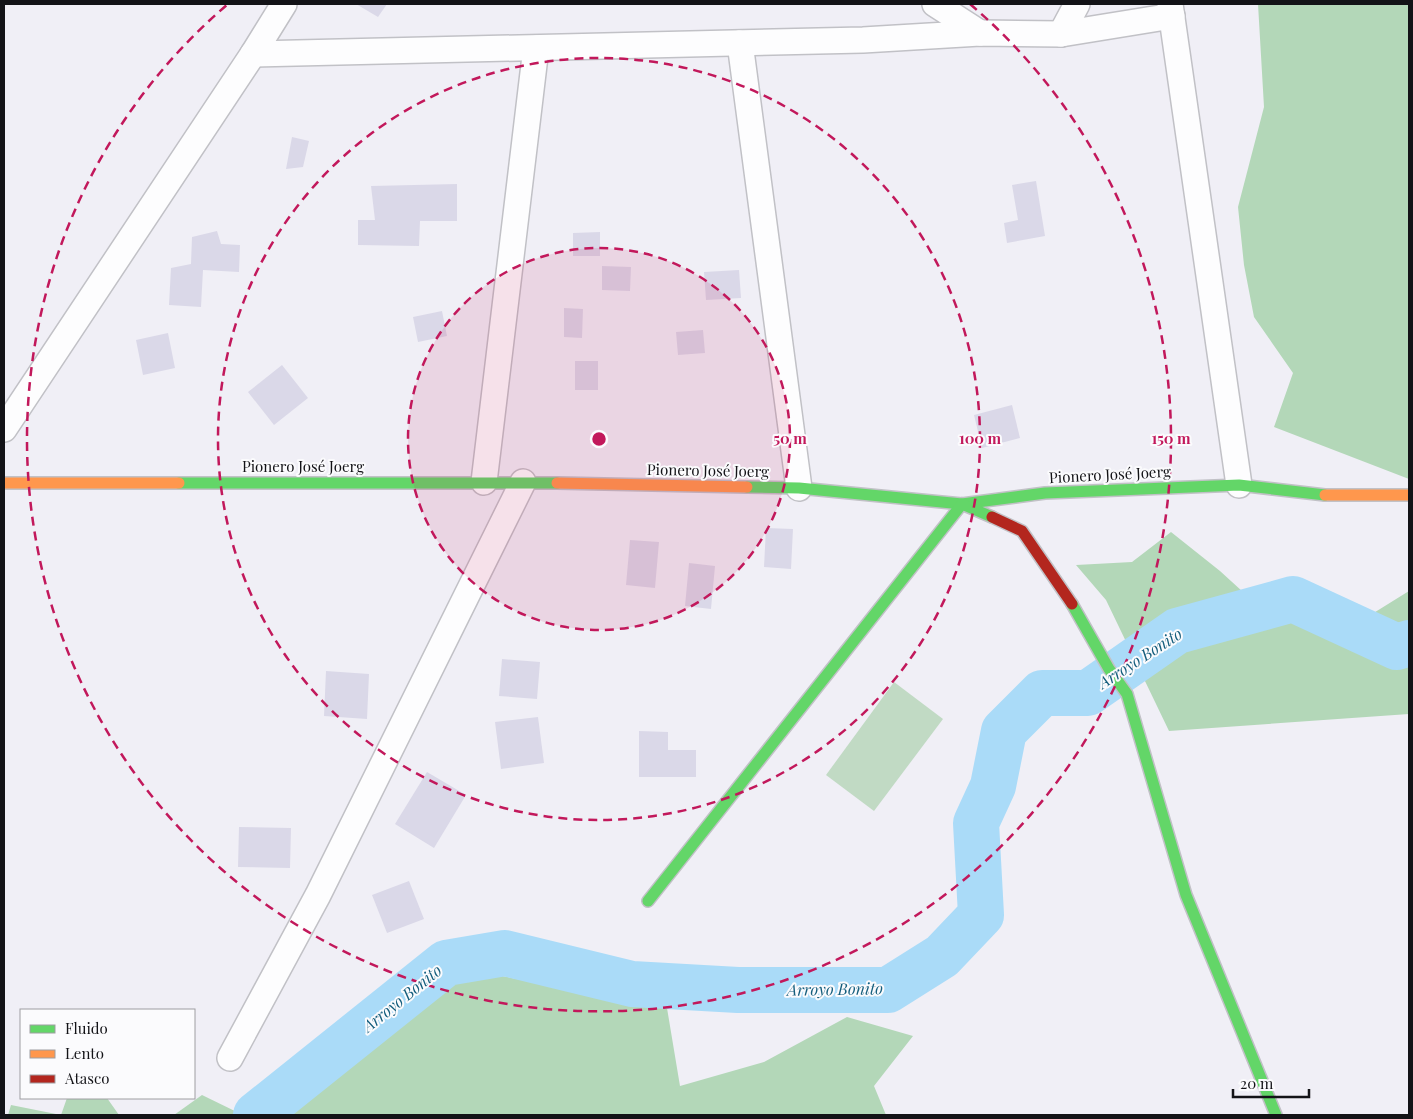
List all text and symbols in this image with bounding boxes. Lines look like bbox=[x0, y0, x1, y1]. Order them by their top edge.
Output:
text: 50 m bbox=[773, 428, 807, 448]
text: 100 m bbox=[959, 428, 1002, 448]
text: 150 m bbox=[1151, 428, 1191, 448]
centre of rings bbox=[590, 430, 608, 448]
street label: Pionero José Joerg bbox=[242, 456, 364, 476]
street label: Pionero José Joerg bbox=[647, 459, 769, 481]
street label: Pionero José Joerg bbox=[1048, 461, 1172, 487]
water label: Arroyo Bonito bbox=[1092, 623, 1186, 694]
water label: Arroyo Bonito bbox=[356, 959, 446, 1037]
water label: Arroyo Bonito bbox=[785, 977, 883, 1000]
legend bbox=[20, 1009, 195, 1099]
text: Fluido bbox=[65, 1018, 108, 1038]
text: Lento bbox=[65, 1043, 104, 1063]
scale bar bbox=[1233, 1066, 1309, 1098]
text: Atasco bbox=[64, 1068, 109, 1088]
text: 20 m bbox=[1240, 1073, 1274, 1093]

